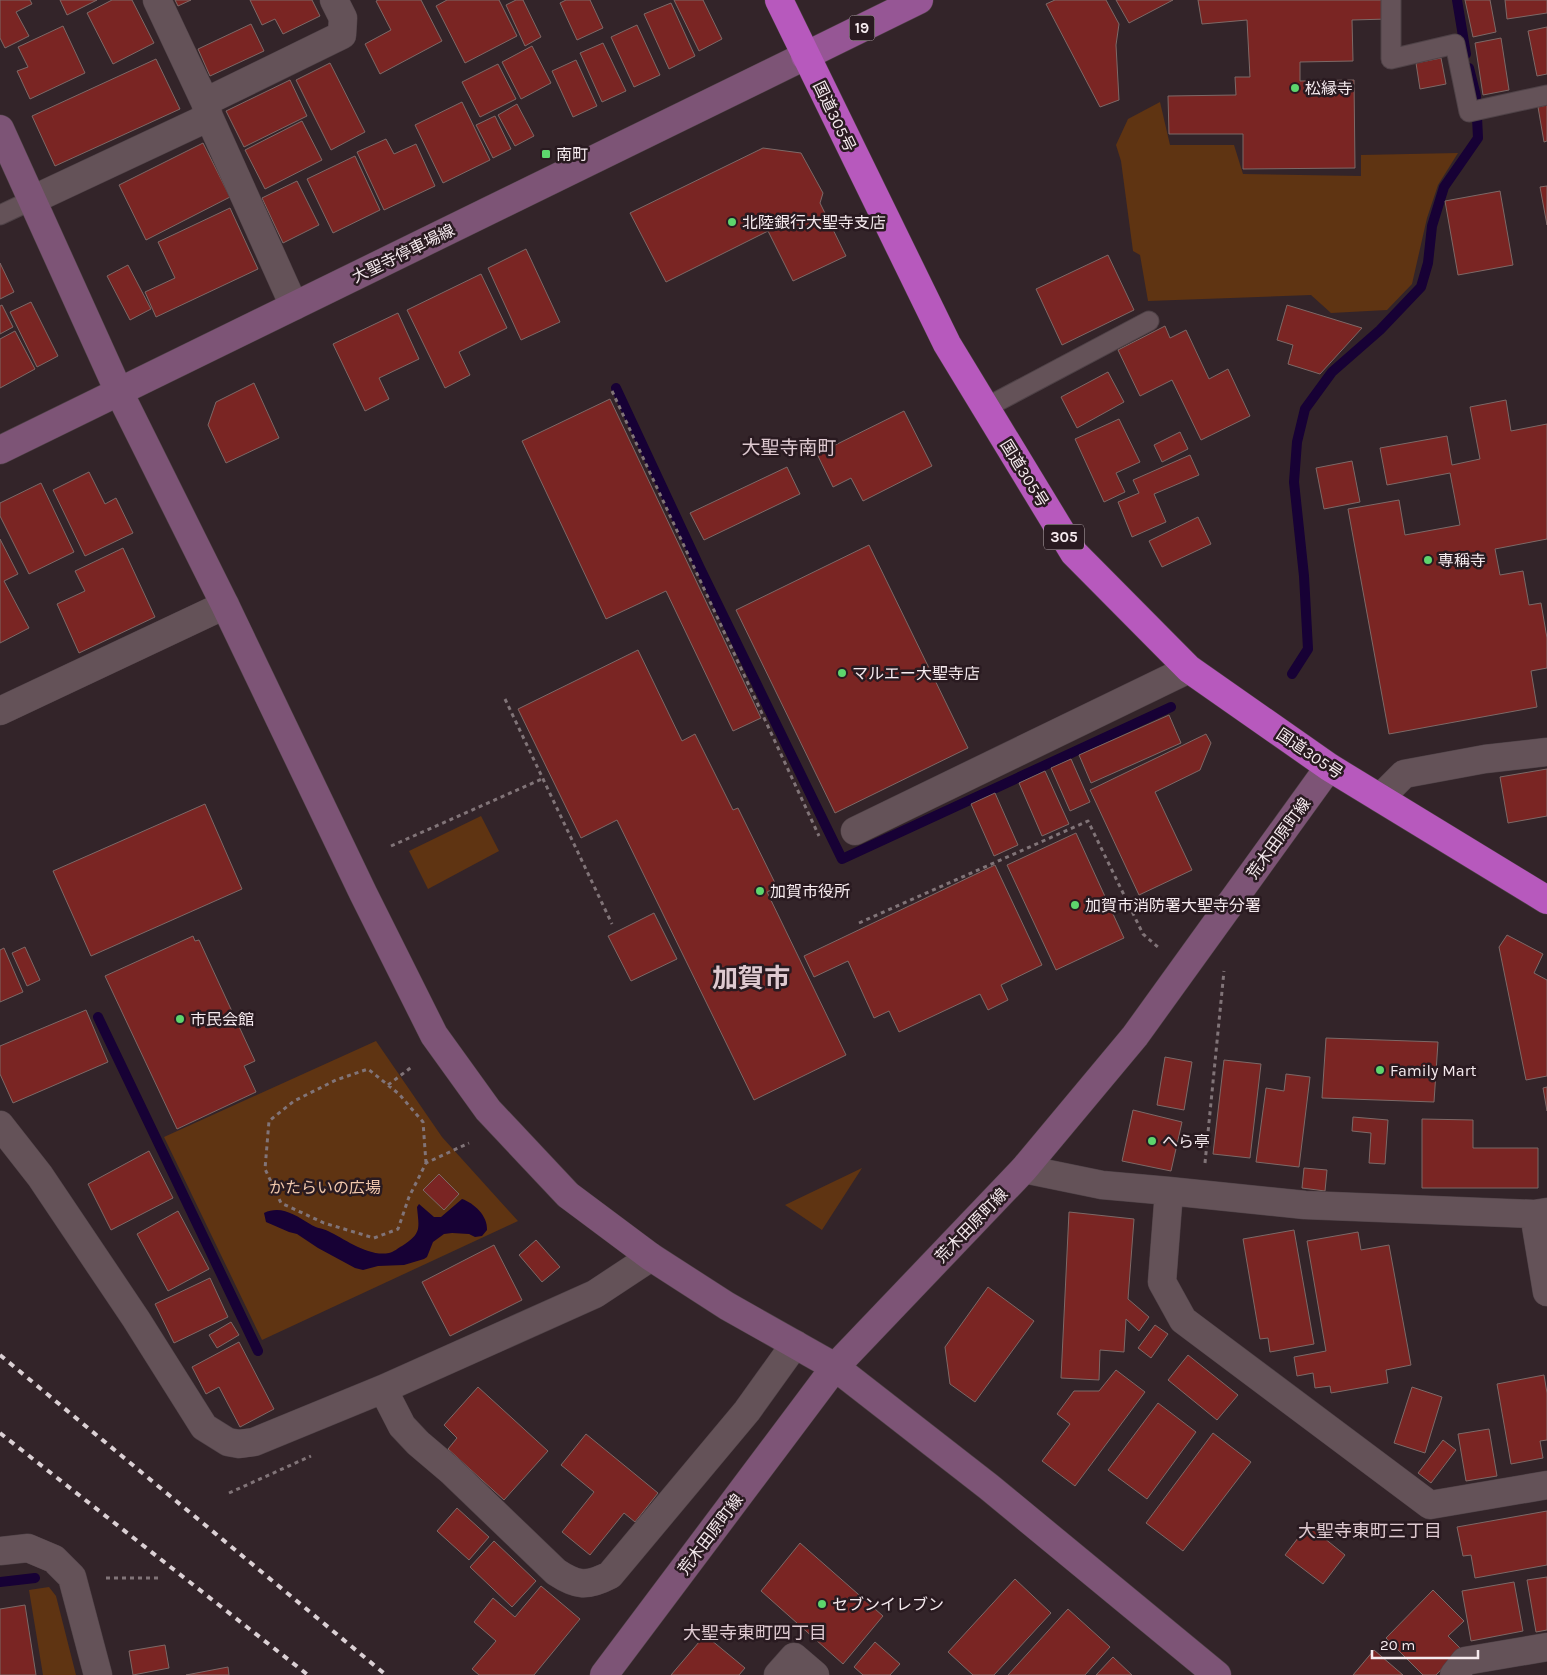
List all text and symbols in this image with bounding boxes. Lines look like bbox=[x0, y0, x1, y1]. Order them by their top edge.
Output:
road number: 19 bbox=[850, 15, 874, 40]
street label: 国道305号 bbox=[809, 78, 860, 155]
place label: 松縁寺 bbox=[1305, 79, 1353, 98]
marker: 松縁寺 bbox=[1289, 82, 1301, 94]
place label: 南町 bbox=[556, 145, 588, 164]
marker: 南町 bbox=[540, 148, 552, 160]
place label: 北陸銀行大聖寺支店 bbox=[742, 213, 886, 232]
marker: 北陸銀行大聖寺支店 bbox=[726, 216, 738, 228]
street label: 大聖寺停車場線 bbox=[349, 220, 458, 287]
street label: 国道305号 bbox=[996, 436, 1053, 511]
district label: 大聖寺南町 bbox=[741, 437, 837, 459]
road number: 305 bbox=[1044, 524, 1084, 550]
place label: 専稱寺 bbox=[1438, 551, 1486, 570]
marker: 専稱寺 bbox=[1422, 554, 1434, 566]
place label: マルエー大聖寺店 bbox=[852, 664, 980, 683]
marker: マルエー大聖寺店 bbox=[836, 667, 848, 679]
street label: 国道305号 bbox=[1273, 724, 1347, 783]
street label: 荒木田原町線 bbox=[1243, 794, 1314, 883]
place label: 加賀市役所 bbox=[770, 882, 850, 901]
marker: 加賀市役所 bbox=[754, 885, 766, 897]
place label: 加賀市消防署大聖寺分署 bbox=[1085, 896, 1261, 915]
marker: 加賀市消防署大聖寺分署 bbox=[1069, 899, 1081, 911]
district label: 加賀市 bbox=[712, 963, 790, 994]
place label: 市民会館 bbox=[190, 1010, 254, 1029]
marker: 市民会館 bbox=[174, 1013, 186, 1025]
place label: Family Mart bbox=[1390, 1061, 1476, 1080]
marker: Family Mart bbox=[1374, 1064, 1386, 1076]
place label: へら亭 bbox=[1162, 1132, 1210, 1151]
marker: へら亭 bbox=[1146, 1135, 1158, 1147]
park label: かたらいの広場 bbox=[269, 1178, 381, 1197]
street label: 荒木田原町線 bbox=[931, 1184, 1012, 1266]
street label: 荒木田原町線 bbox=[674, 1490, 747, 1578]
district label: 大聖寺東町三丁目 bbox=[1298, 1520, 1442, 1542]
place label: セブンイレブン bbox=[832, 1595, 944, 1614]
marker: セブンイレブン bbox=[816, 1598, 828, 1610]
district label: 大聖寺東町四丁目 bbox=[683, 1622, 827, 1644]
scale bar bbox=[1372, 1628, 1478, 1660]
text: 20 m bbox=[1380, 1636, 1415, 1654]

